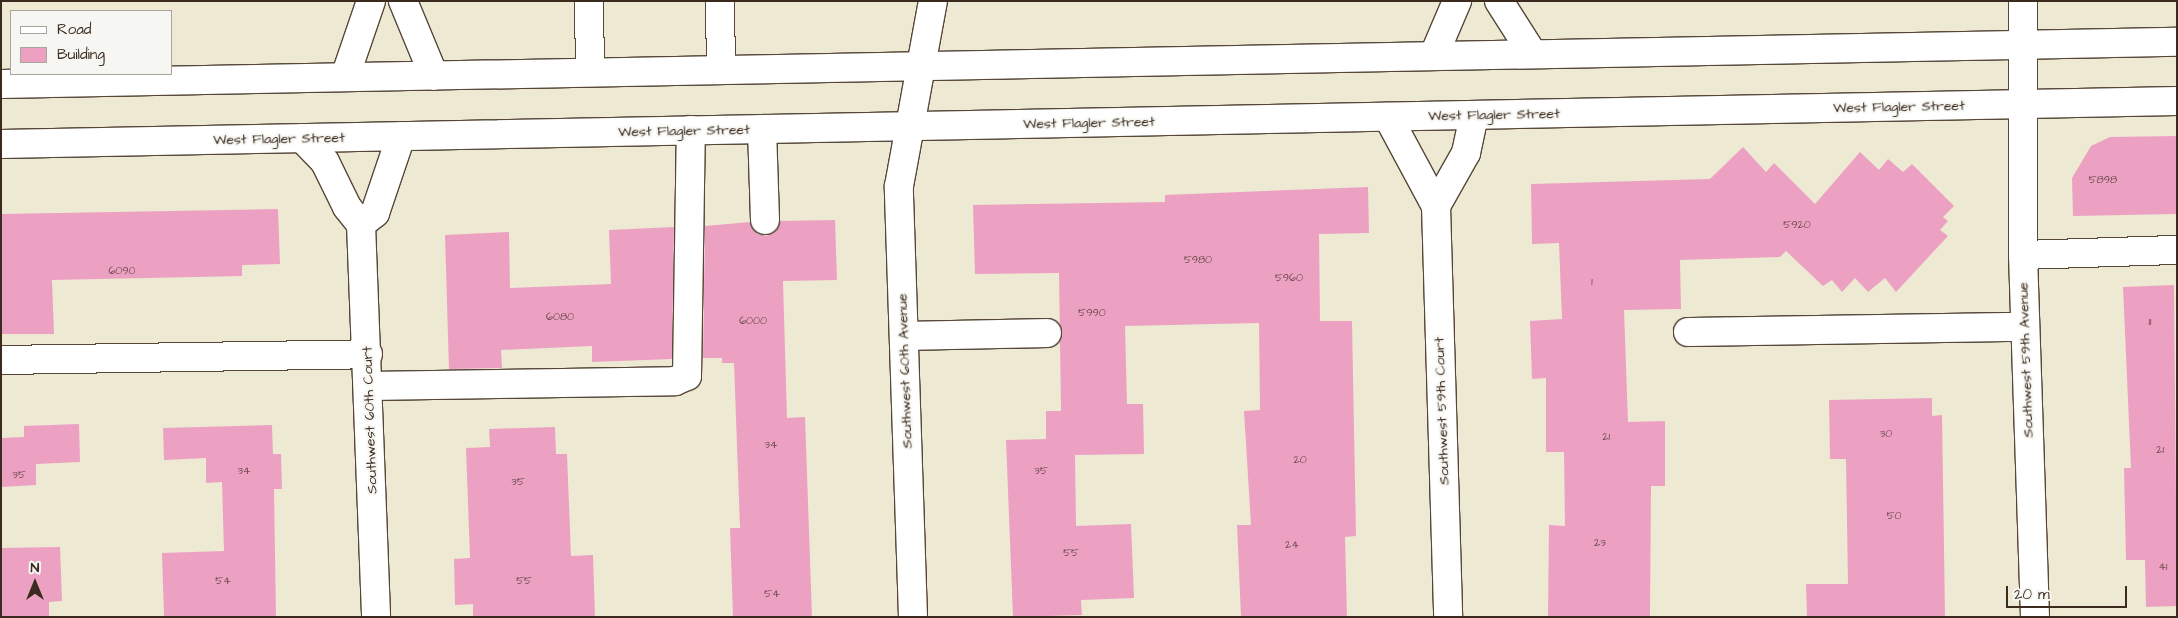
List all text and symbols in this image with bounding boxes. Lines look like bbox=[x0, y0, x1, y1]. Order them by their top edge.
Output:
legend bbox=[10, 10, 172, 75]
text: Road bbox=[57, 19, 91, 40]
text: Building bbox=[57, 44, 105, 65]
street label: West Flagler Street bbox=[1833, 97, 1965, 117]
street label: West Flagler Street bbox=[1428, 105, 1560, 125]
street label: West Flagler Street bbox=[1023, 113, 1155, 133]
street label: West Flagler Street bbox=[618, 121, 750, 141]
street label: West Flagler Street bbox=[213, 129, 345, 149]
house number: 5898 bbox=[2089, 173, 2117, 187]
house number: 5920 bbox=[1783, 218, 1811, 232]
house number: 5980 bbox=[1184, 253, 1212, 267]
house number: 6090 bbox=[108, 264, 136, 278]
house number: 5960 bbox=[1275, 271, 1303, 285]
house number: 1 bbox=[1591, 275, 1593, 289]
street label: Southwest 59th Avenue bbox=[2015, 282, 2037, 438]
street label: Southwest 60th Avenue bbox=[894, 293, 916, 449]
house number: 5990 bbox=[1078, 306, 1106, 320]
house number: 6080 bbox=[546, 310, 574, 324]
house number: 6000 bbox=[739, 314, 767, 328]
house number: 11 bbox=[2149, 315, 2151, 329]
street label: Southwest 59th Court bbox=[1431, 337, 1453, 485]
street label: Southwest 60th Court bbox=[359, 346, 381, 494]
house number: 30 bbox=[1880, 427, 1892, 441]
house number: 21 bbox=[1602, 430, 1610, 444]
house number: 34 bbox=[764, 438, 778, 452]
house number: 21 bbox=[2156, 443, 2164, 457]
house number: 20 bbox=[1293, 453, 1307, 467]
house number: 34 bbox=[237, 464, 251, 478]
house number: 35 bbox=[1034, 464, 1048, 478]
house number: 35 bbox=[12, 468, 26, 482]
house number: 35 bbox=[511, 475, 525, 489]
house number: 50 bbox=[1887, 509, 1901, 523]
house number: 23 bbox=[1594, 536, 1606, 550]
house number: 24 bbox=[1285, 538, 1299, 552]
house number: 55 bbox=[1063, 546, 1079, 560]
north arrow bbox=[10, 558, 60, 608]
text: N bbox=[31, 558, 39, 578]
house number: 41 bbox=[2159, 560, 2167, 574]
house number: 54 bbox=[215, 574, 231, 588]
house number: 55 bbox=[516, 574, 532, 588]
scale bar bbox=[2008, 576, 2129, 608]
text: 20 m bbox=[2014, 584, 2050, 605]
house number: 54 bbox=[764, 587, 780, 601]

